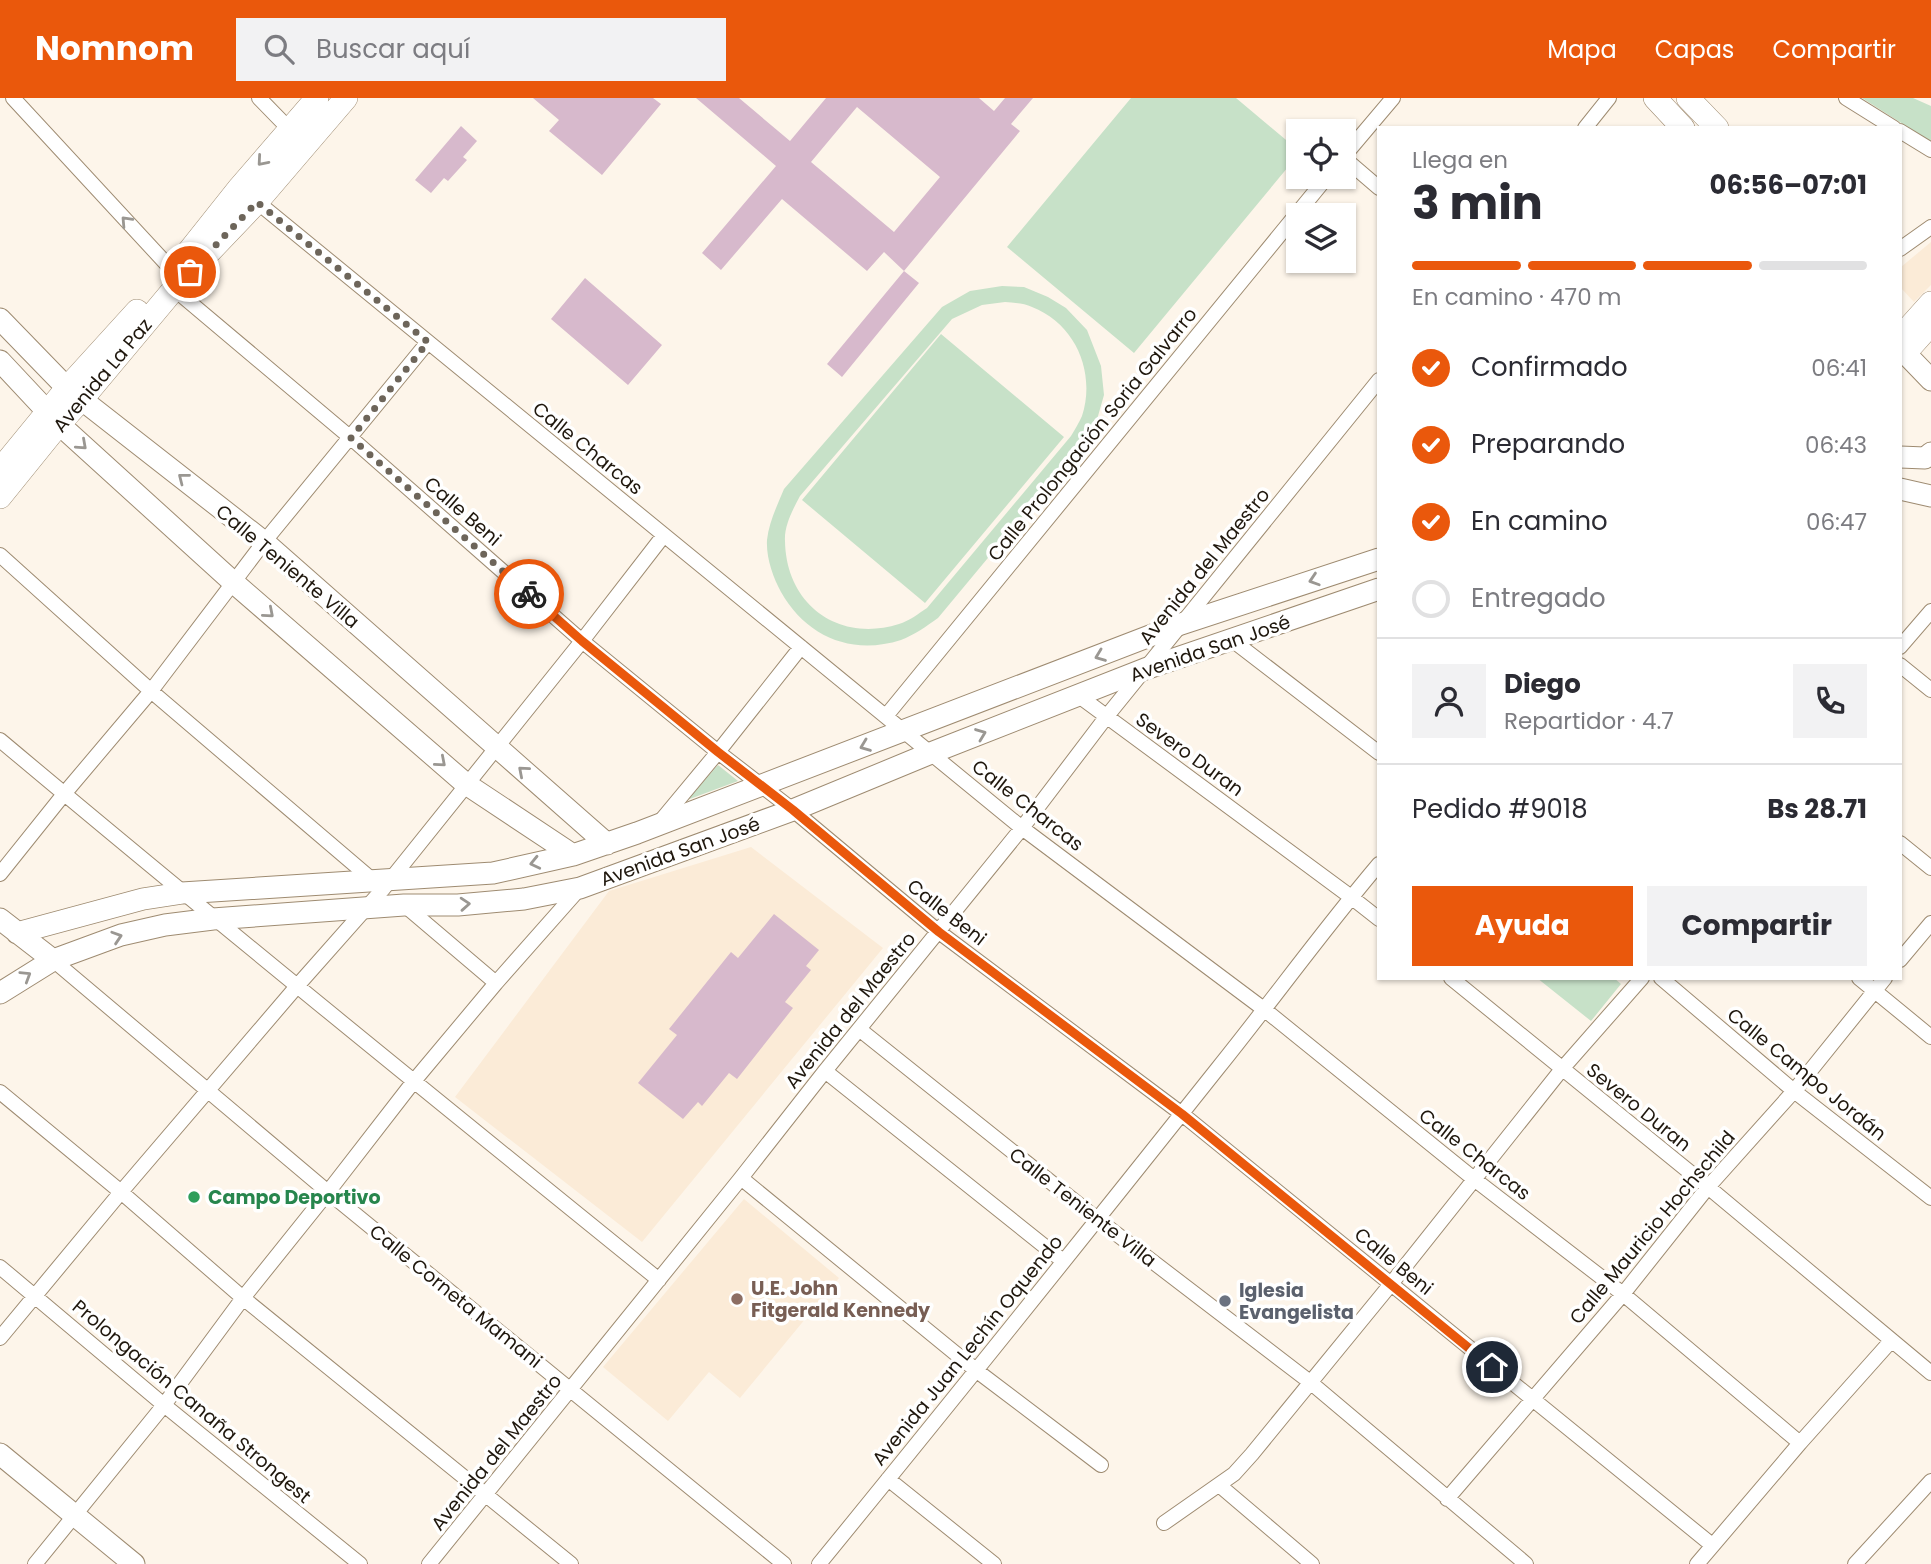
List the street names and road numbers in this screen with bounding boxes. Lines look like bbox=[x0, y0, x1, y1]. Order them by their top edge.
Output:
street label: Calle Prolongación Soria Galvarro bbox=[981, 302, 1203, 567]
street label: Avenida La Paz bbox=[47, 312, 158, 438]
street label: Calle Charcas bbox=[527, 395, 649, 501]
street label: Calle Beni bbox=[418, 470, 507, 552]
street label: Avenida del Maestro bbox=[1133, 482, 1276, 650]
street label: Calle Teniente Villa bbox=[210, 498, 365, 635]
street label: Avenida San José bbox=[1126, 608, 1294, 689]
street label: Severo Duran bbox=[1130, 706, 1249, 803]
street label: Calle Charcas bbox=[966, 753, 1089, 858]
street label: Avenida San José bbox=[597, 810, 764, 893]
street label: Calle Beni bbox=[901, 873, 992, 952]
street label: Avenida del Maestro bbox=[779, 926, 922, 1094]
street label: Calle Campo Jordán bbox=[1721, 1002, 1892, 1147]
street label: Severo Duran bbox=[1581, 1057, 1697, 1158]
street label: Calle Charcas bbox=[1413, 1102, 1536, 1207]
street label: Calle Mauricio Hochschild bbox=[1563, 1125, 1741, 1330]
street label: Calle Teniente Villa bbox=[1003, 1141, 1162, 1273]
street label: Calle Corneta Mamani bbox=[364, 1218, 548, 1374]
street label: Calle Beni bbox=[1349, 1221, 1439, 1301]
street label: Avenida Juan Lechín Oquendo bbox=[866, 1229, 1069, 1471]
street label: Prolongación Canaña Strongest bbox=[67, 1293, 317, 1509]
street label: Avenida del Maestro bbox=[425, 1368, 568, 1536]

